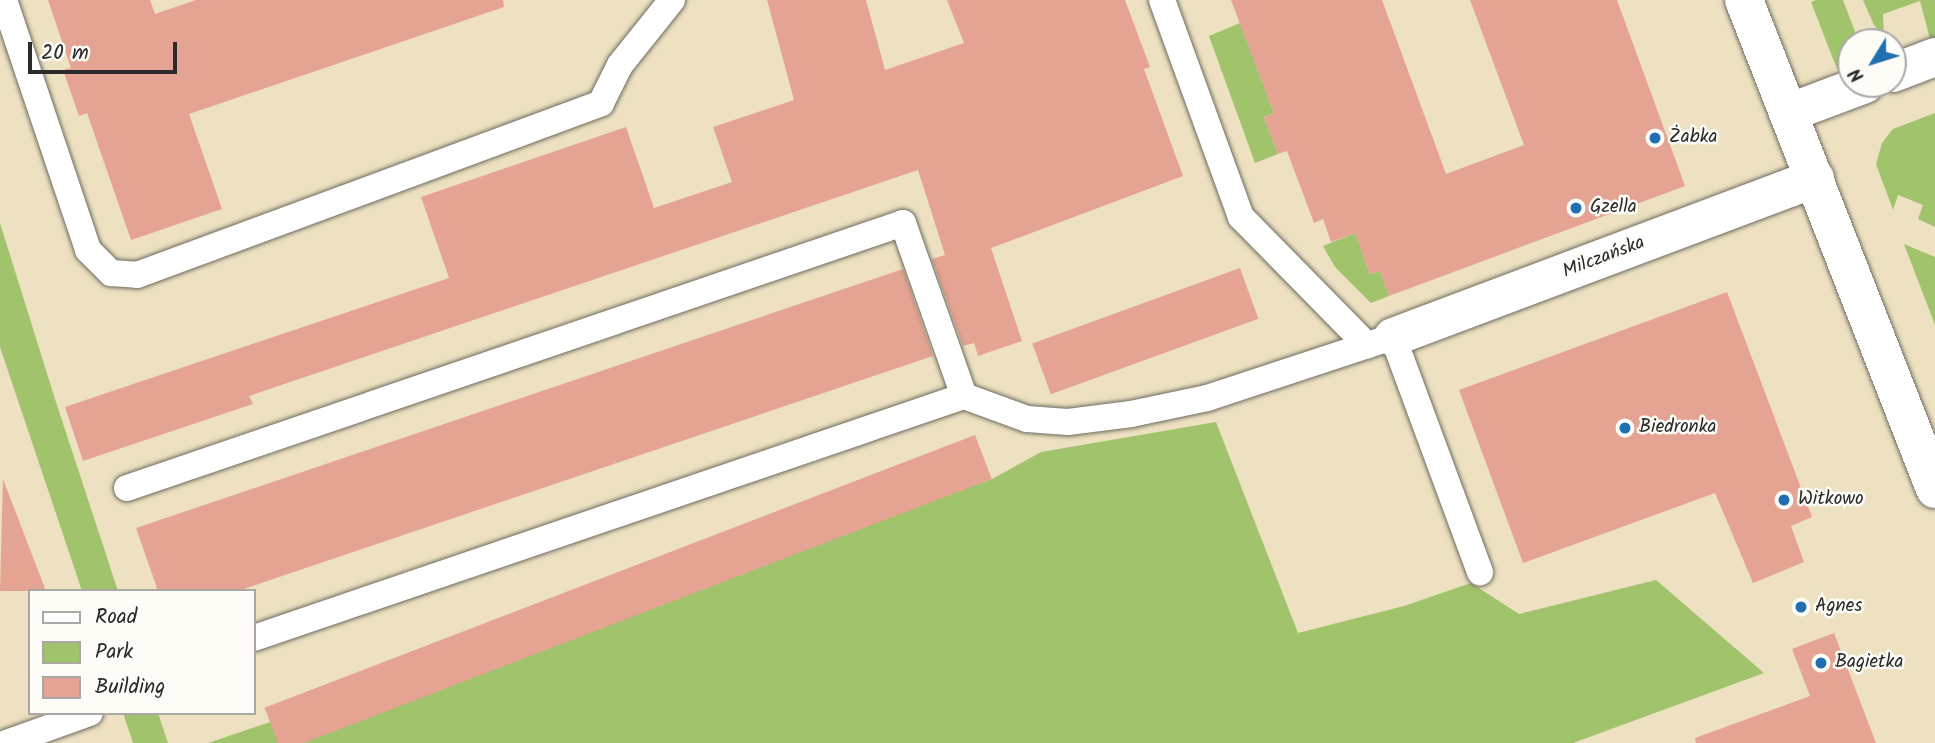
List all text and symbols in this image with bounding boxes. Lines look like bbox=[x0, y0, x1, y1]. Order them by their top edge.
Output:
scale bar bbox=[32, 28, 180, 72]
north arrow bbox=[1837, 28, 1907, 98]
text: 20 m bbox=[41, 37, 89, 70]
text: N bbox=[1842, 61, 1873, 89]
place label: Żabka bbox=[1669, 127, 1717, 149]
marker: Żabka bbox=[1647, 130, 1663, 146]
place label: Gzella bbox=[1590, 197, 1637, 219]
marker: Gzella bbox=[1568, 200, 1584, 216]
street label: Milczańska bbox=[1560, 232, 1648, 284]
place label: Biedronka bbox=[1639, 417, 1717, 439]
marker: Biedronka bbox=[1617, 420, 1633, 436]
place label: Witkowo bbox=[1798, 489, 1864, 511]
marker: Witkowo bbox=[1776, 492, 1792, 508]
legend bbox=[28, 589, 256, 715]
place label: Agnes bbox=[1815, 596, 1862, 618]
marker: Agnes bbox=[1793, 599, 1809, 615]
text: Road bbox=[95, 601, 137, 634]
text: Park bbox=[95, 636, 133, 669]
place label: Bagietka bbox=[1835, 652, 1903, 674]
marker: Bagietka bbox=[1813, 655, 1829, 671]
text: Building bbox=[95, 671, 165, 704]

